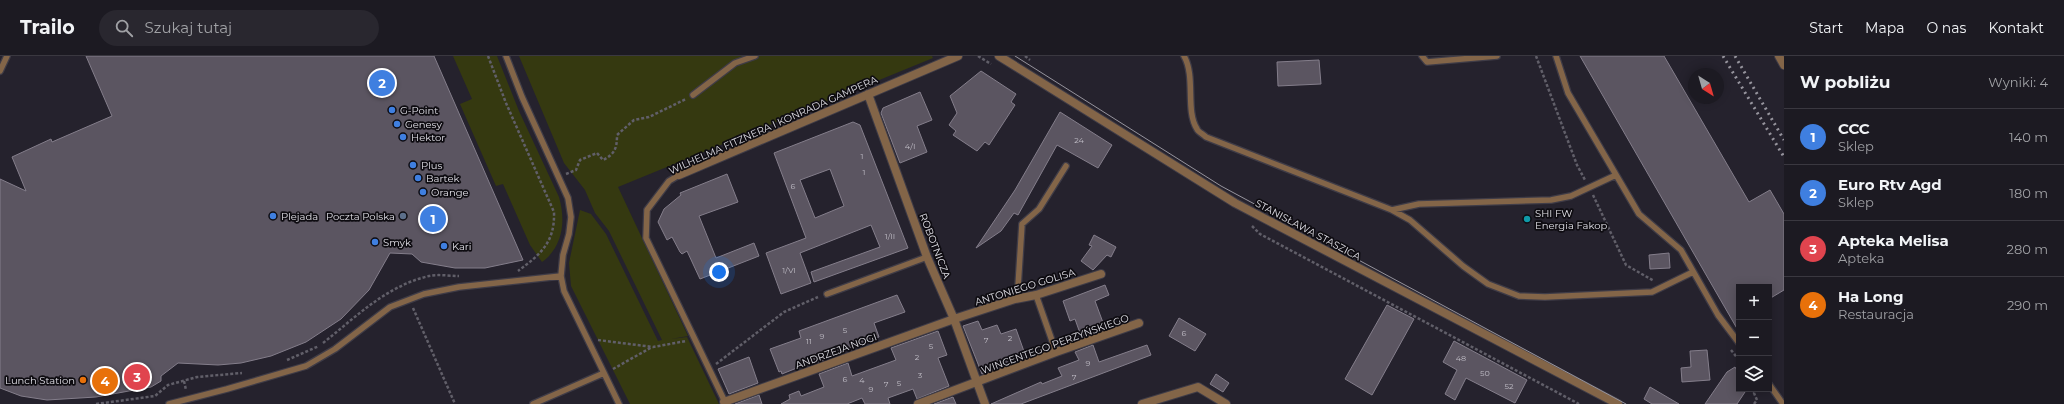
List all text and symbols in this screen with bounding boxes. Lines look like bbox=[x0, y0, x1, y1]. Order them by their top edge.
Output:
search box bbox=[99, 10, 379, 46]
text: Trailo bbox=[20, 16, 75, 39]
icon: search bbox=[113, 17, 135, 39]
text: Szukaj tutaj bbox=[145, 18, 232, 37]
text: Start bbox=[1809, 19, 1843, 37]
text: Mapa bbox=[1865, 19, 1904, 37]
text: O nas bbox=[1926, 19, 1966, 37]
text: Kontakt bbox=[1988, 19, 2044, 37]
pin: 2 bbox=[369, 68, 395, 98]
north arrow bbox=[1688, 68, 1724, 104]
text: W pobliżu bbox=[1800, 72, 1890, 92]
street label: WILHELMA FITZNERA I KONRADA GAMPERA bbox=[667, 73, 880, 177]
text: Wyniki: 4 bbox=[1988, 74, 2048, 90]
place label: G-Point bbox=[400, 104, 438, 117]
marker: G-Point bbox=[387, 105, 397, 115]
place label: Genesy bbox=[405, 118, 442, 131]
marker: Genesy bbox=[392, 119, 402, 129]
text: CCC bbox=[1838, 119, 1870, 138]
text: 1 bbox=[1810, 129, 1816, 145]
text: 140 m bbox=[2009, 129, 2048, 145]
place label: Hektor bbox=[411, 131, 445, 144]
marker: Hektor bbox=[398, 132, 408, 142]
house number: 24 bbox=[1074, 135, 1085, 145]
text: Sklep bbox=[1838, 138, 1874, 154]
house number: 4/I bbox=[905, 141, 915, 151]
house number: 1 bbox=[861, 151, 863, 161]
place label: Plus bbox=[421, 159, 443, 172]
marker: Plus bbox=[408, 160, 418, 170]
house number: 1 bbox=[863, 167, 865, 177]
place label: Bartek bbox=[426, 172, 460, 185]
marker: Bartek bbox=[413, 173, 423, 183]
text: Euro Rtv Agd bbox=[1838, 175, 1942, 194]
house number: 6 bbox=[791, 181, 796, 191]
text: 2 bbox=[1809, 185, 1817, 201]
text: 180 m bbox=[2009, 185, 2048, 201]
place label: Orange bbox=[431, 186, 469, 199]
marker: Orange bbox=[418, 187, 428, 197]
text: Sklep bbox=[1838, 194, 1874, 210]
street label: STANISŁAWA STASZICA bbox=[1253, 197, 1364, 264]
pin: 1 bbox=[420, 204, 446, 234]
place label: SHI FW Energia Fakop bbox=[1535, 207, 1607, 232]
place label: Plejada bbox=[281, 210, 318, 223]
place label: Poczta Polska bbox=[326, 210, 395, 223]
marker: Plejada bbox=[268, 211, 278, 221]
marker: Poczta Polska bbox=[398, 211, 408, 221]
street label: ROBOTNICZA bbox=[917, 211, 954, 281]
marker: SHI FW Energia Fakop bbox=[1522, 214, 1532, 224]
house number: 1/II bbox=[885, 231, 895, 241]
text: Apteka Melisa bbox=[1838, 231, 1949, 250]
place label: Smyk bbox=[383, 236, 411, 249]
marker: Smyk bbox=[370, 237, 380, 247]
place label: Kari bbox=[452, 240, 472, 253]
marker: Kari bbox=[439, 241, 449, 251]
text: 3 bbox=[1809, 241, 1817, 257]
text: 280 m bbox=[2007, 241, 2048, 257]
text: Apteka bbox=[1838, 250, 1884, 266]
your location bbox=[709, 262, 729, 282]
house number: 1/VI bbox=[782, 265, 796, 275]
street label: ANTONIEGO GOLISA bbox=[973, 265, 1078, 308]
map controls bbox=[1736, 284, 1772, 392]
button: + bbox=[1736, 284, 1772, 320]
text: Ha Long bbox=[1838, 287, 1903, 306]
text: 4 bbox=[1809, 297, 1817, 313]
text: 290 m bbox=[2007, 297, 2048, 313]
text: Restauracja bbox=[1838, 306, 1914, 322]
street label: WINCENTEGO PERZYŃSKIEGO bbox=[979, 311, 1131, 377]
button: − bbox=[1736, 320, 1772, 356]
house number: 5 bbox=[843, 325, 848, 335]
house number: 6 bbox=[1182, 328, 1187, 338]
street label: ANDRZEJA NOGI bbox=[793, 330, 879, 372]
house number: 9 bbox=[820, 331, 825, 341]
house number: 2 bbox=[1008, 333, 1013, 343]
house number: 7 bbox=[984, 335, 989, 345]
house number: 11 bbox=[806, 336, 812, 346]
house number: 5 bbox=[929, 341, 934, 351]
house number: 2 bbox=[915, 352, 920, 362]
house number: 48 bbox=[1456, 353, 1466, 363]
button: layers bbox=[1736, 356, 1772, 392]
house number: 9 bbox=[1086, 358, 1091, 368]
pin: 3 bbox=[124, 362, 150, 392]
pin: 4 bbox=[92, 366, 118, 396]
house number: 50 bbox=[1480, 368, 1490, 378]
house number: 3 bbox=[918, 370, 923, 380]
house number: 7 bbox=[1072, 372, 1077, 382]
place label: Lunch Station bbox=[5, 374, 75, 387]
house number: 6 bbox=[843, 374, 848, 384]
marker: Lunch Station bbox=[78, 375, 88, 385]
house number: 4 bbox=[859, 375, 865, 385]
house number: 5 bbox=[897, 378, 902, 388]
house number: 7 bbox=[884, 379, 889, 389]
house number: 52 bbox=[1504, 381, 1514, 391]
house number: 9 bbox=[869, 384, 874, 394]

